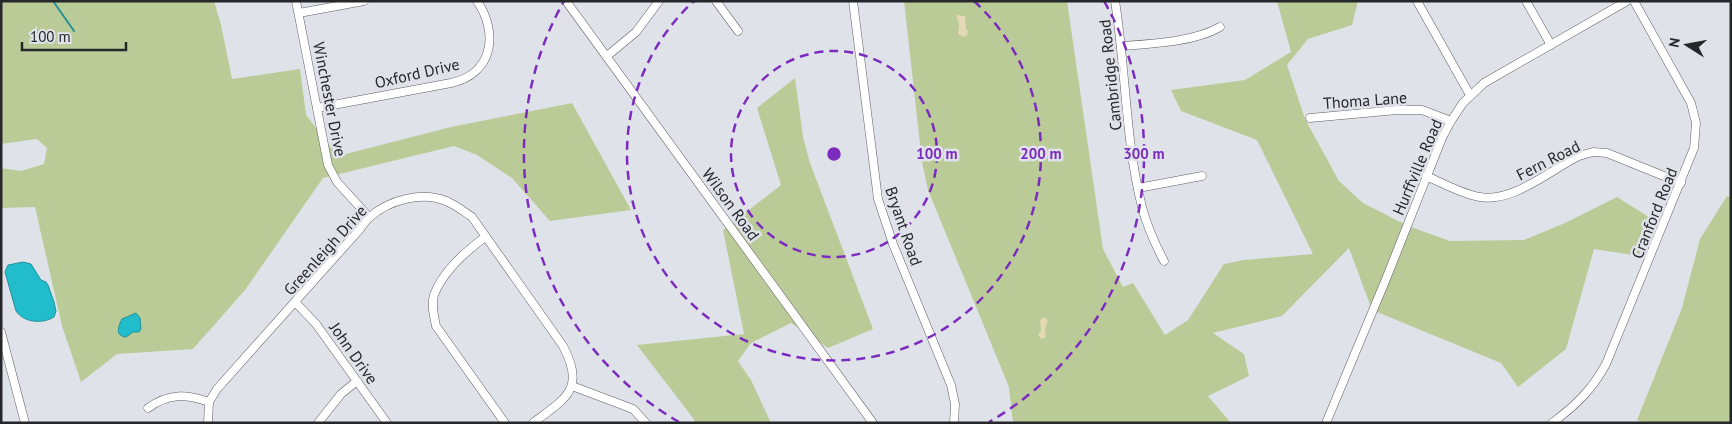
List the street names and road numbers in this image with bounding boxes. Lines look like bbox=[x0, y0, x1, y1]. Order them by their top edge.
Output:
street label: Cambridge Road bbox=[1094, 18, 1126, 132]
street label: Winchester Drive bbox=[309, 40, 351, 158]
street label: Oxford Drive bbox=[373, 54, 461, 92]
street label: Thoma Lane bbox=[1322, 87, 1408, 113]
street label: Hurffville Road bbox=[1388, 116, 1446, 218]
street label: Fern Road bbox=[1513, 135, 1583, 185]
street label: Wilson Road bbox=[698, 164, 764, 244]
street label: Cranford Road bbox=[1627, 164, 1681, 262]
street label: Bryant Road bbox=[881, 184, 927, 268]
street label: Greenleigh Drive bbox=[279, 201, 371, 299]
street label: John Drive bbox=[325, 317, 383, 388]

